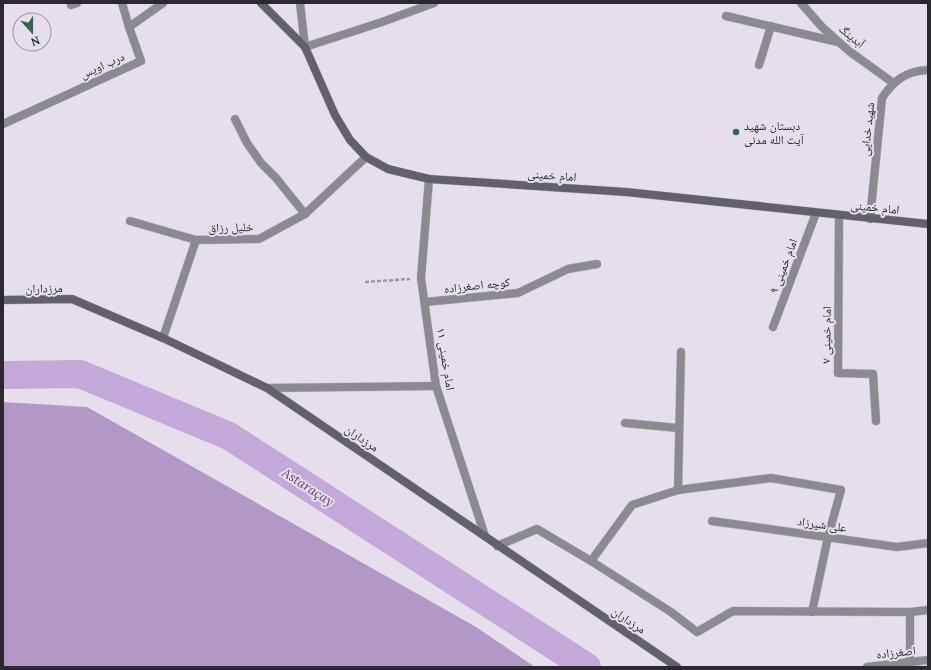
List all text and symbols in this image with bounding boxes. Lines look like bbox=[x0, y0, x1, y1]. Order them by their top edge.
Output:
north arrow bbox=[12, 12, 52, 52]
street label: آبدینگ bbox=[836, 21, 869, 52]
text: N bbox=[29, 33, 42, 50]
street label: درب اویس bbox=[78, 49, 127, 82]
street label: شهید خدایی bbox=[857, 101, 878, 157]
place label: دبستان شهید آیت الله مدنی bbox=[744, 118, 805, 147]
marker: دبستان شهید آیت الله مدنی bbox=[731, 127, 741, 137]
street label: امام خمینی bbox=[527, 166, 577, 185]
street label: امام خمینی bbox=[850, 197, 900, 218]
street label: خلیل رزاق bbox=[208, 219, 254, 235]
street label: امام خمینی ۹ bbox=[766, 236, 801, 296]
street label: کوچه اصغرزاده bbox=[443, 274, 511, 296]
street label: مرزداران bbox=[25, 280, 63, 296]
street label: امام خمینی ۷ bbox=[818, 306, 835, 364]
street label: امام خمینی ۱۱ bbox=[433, 327, 458, 392]
street label: مرزداران bbox=[342, 421, 382, 455]
water label: Astaraçay bbox=[278, 463, 337, 510]
street label: علی شیرزاد bbox=[796, 513, 848, 535]
street label: مرزداران bbox=[609, 603, 649, 637]
street label: اصغرزاده bbox=[876, 642, 917, 662]

